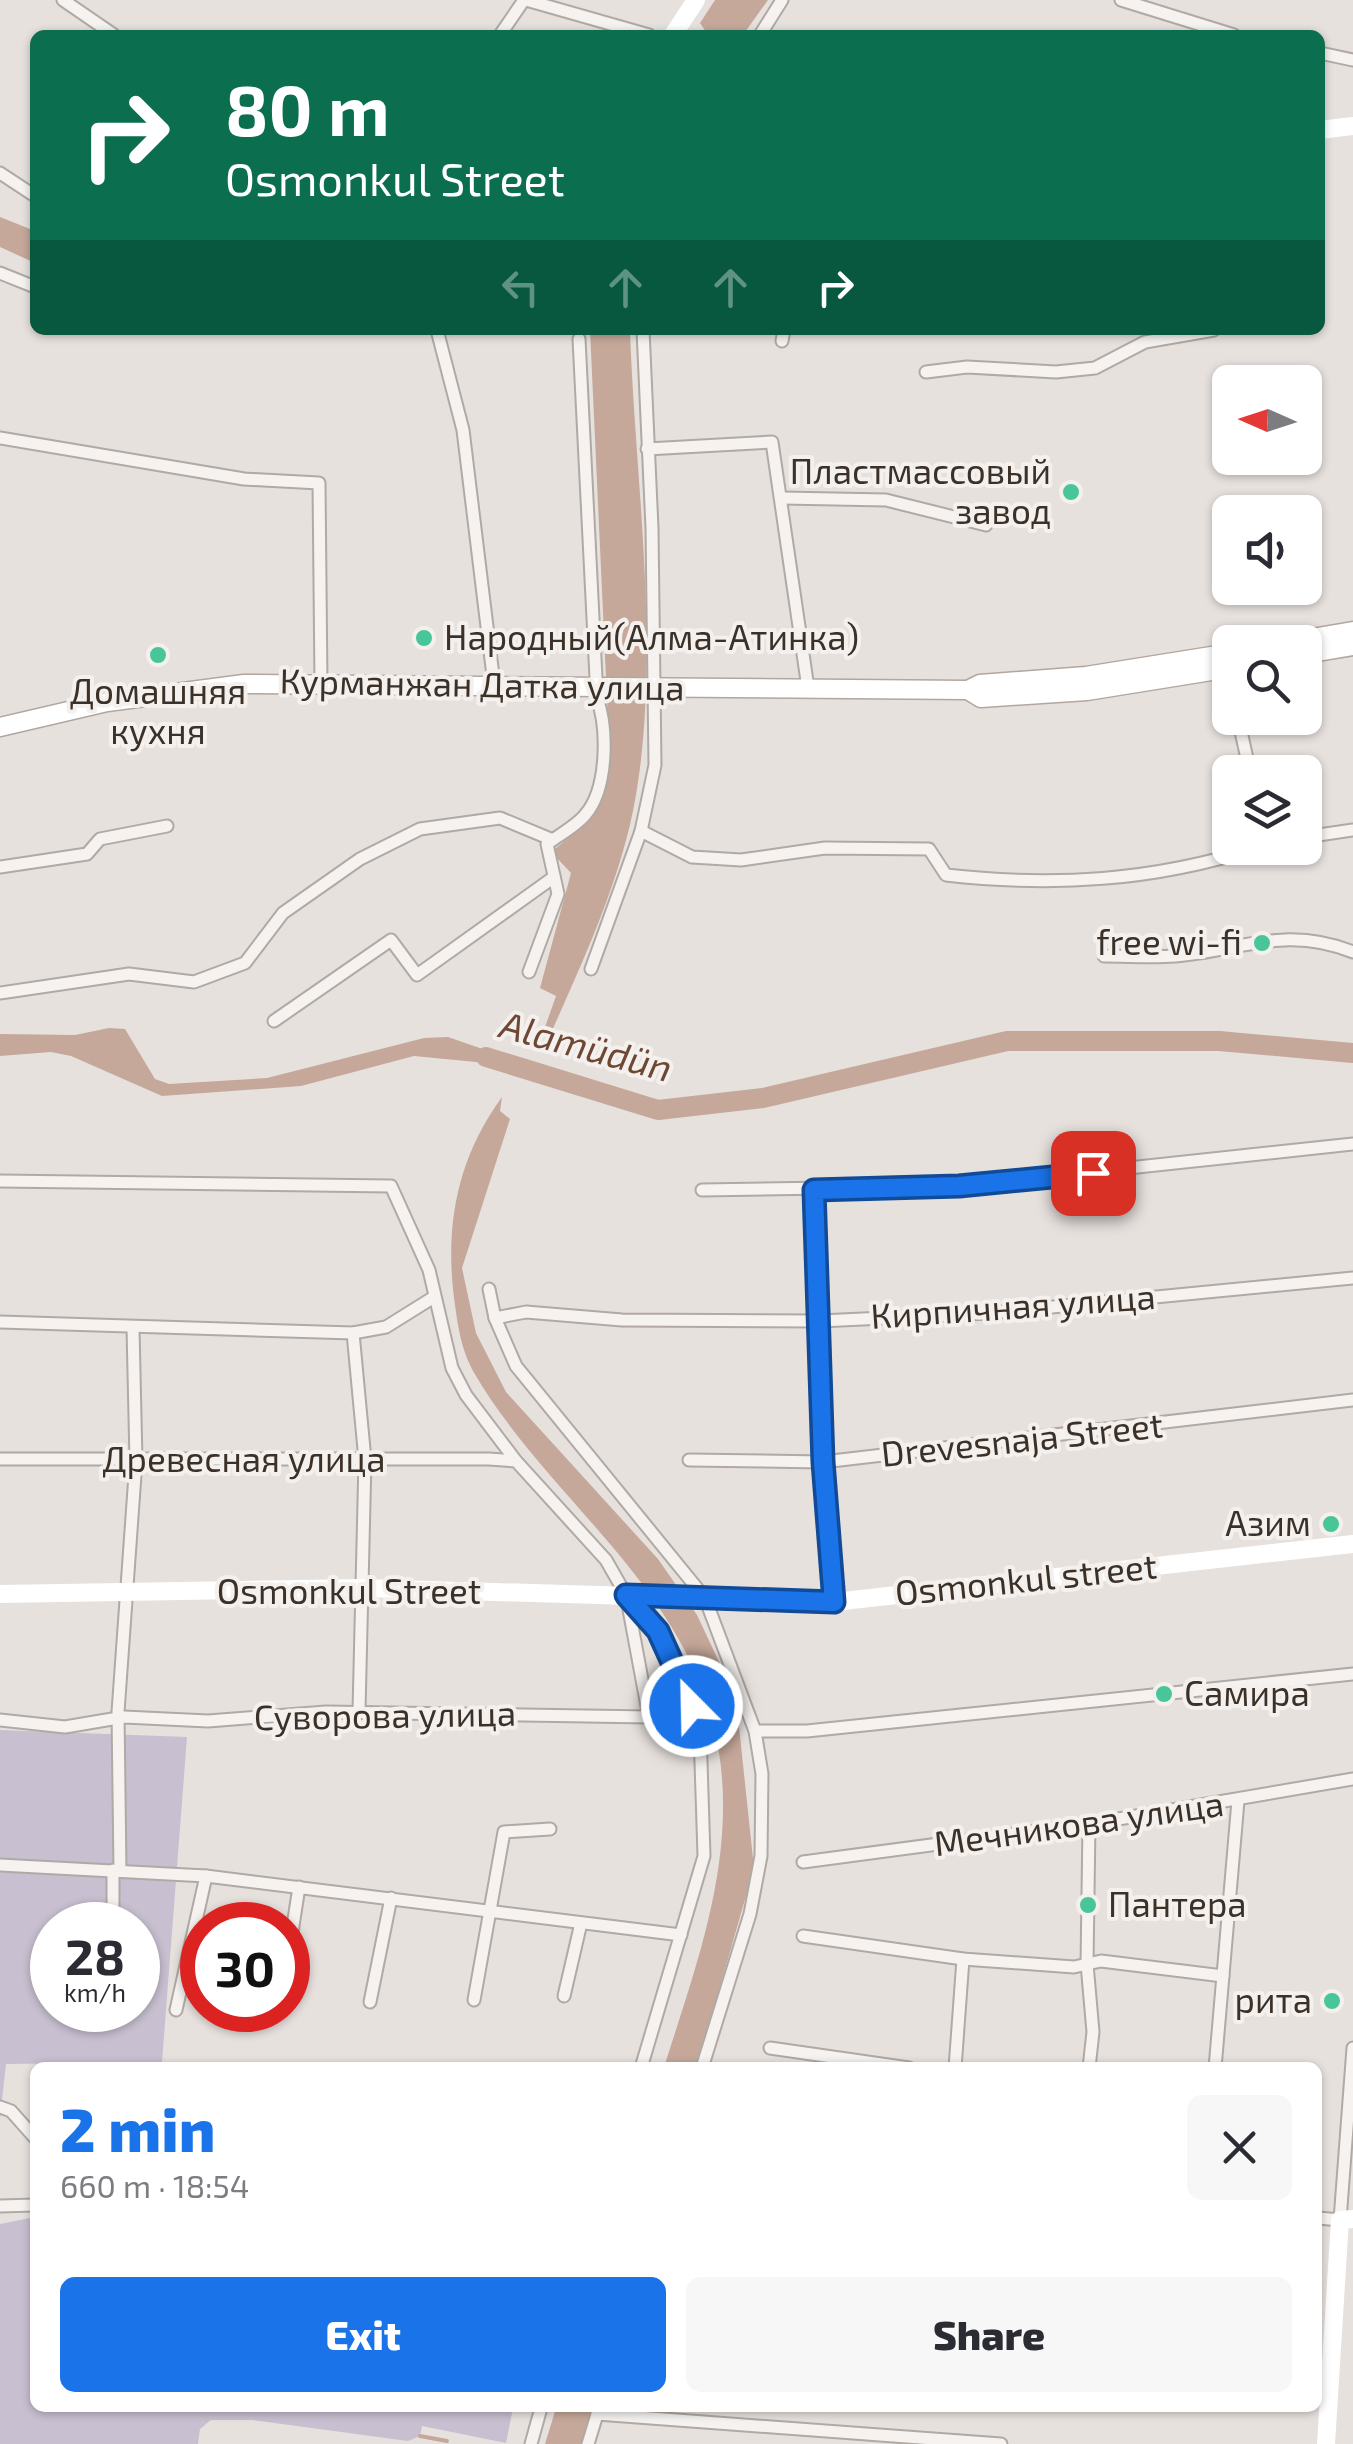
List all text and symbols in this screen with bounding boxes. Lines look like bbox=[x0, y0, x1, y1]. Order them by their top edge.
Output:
text: 80 m bbox=[225, 66, 390, 150]
icon: right bbox=[60, 70, 190, 200]
text: Osmonkul Street bbox=[225, 151, 565, 205]
icon: left bbox=[493, 260, 548, 315]
icon: ahead bbox=[598, 260, 653, 315]
icon: ahead bbox=[703, 260, 758, 315]
icon: right bbox=[808, 260, 863, 315]
north arrow bbox=[1212, 365, 1322, 475]
map controls bbox=[1212, 365, 1322, 865]
place label: Пластмассовый завод bbox=[790, 449, 1051, 531]
marker: Пластмассовый завод bbox=[1060, 481, 1082, 503]
button: sound bbox=[1212, 495, 1322, 605]
place label: Народный(Алма-Атинка) bbox=[444, 615, 859, 657]
button: search bbox=[1212, 625, 1322, 735]
marker: Народный(Алма-Атинка) bbox=[413, 627, 435, 649]
marker: Домашняя кухня bbox=[147, 644, 169, 666]
street label: Курманжан Датка улица bbox=[279, 658, 685, 709]
place label: Домашняя кухня bbox=[70, 669, 246, 752]
button: layers bbox=[1212, 755, 1322, 865]
place label: free wi-fi bbox=[1096, 920, 1242, 962]
marker: free wi-fi bbox=[1251, 932, 1273, 954]
water label: Alamüdün bbox=[493, 1000, 678, 1090]
pin bbox=[1051, 1131, 1136, 1216]
icon: arrive bbox=[1066, 1146, 1121, 1201]
street label: Кирпичная улица bbox=[869, 1274, 1157, 1337]
street label: Drevesnaja Street bbox=[879, 1402, 1165, 1474]
street label: Древесная улица bbox=[102, 1437, 386, 1480]
place label: Азим bbox=[1225, 1501, 1311, 1543]
marker: Азим bbox=[1320, 1513, 1342, 1535]
street label: Osmonkul street bbox=[893, 1543, 1159, 1613]
street label: Osmonkul Street bbox=[217, 1569, 481, 1611]
position arrow bbox=[640, 1654, 744, 1758]
place label: Самира bbox=[1184, 1671, 1310, 1713]
marker: Самира bbox=[1153, 1683, 1175, 1705]
street label: Суворова улица bbox=[253, 1691, 516, 1738]
street label: Мечникова улица bbox=[931, 1781, 1226, 1864]
place label: Пантера bbox=[1108, 1882, 1247, 1924]
marker: Пантера bbox=[1077, 1894, 1099, 1916]
speed limit sign: 30 bbox=[180, 1902, 310, 2032]
text: 28 bbox=[65, 1925, 125, 1985]
text: km/h bbox=[64, 1977, 126, 2007]
place label: рита bbox=[1235, 1978, 1312, 2020]
marker: рита bbox=[1321, 1990, 1343, 2012]
text: 2 min bbox=[60, 2092, 215, 2164]
button: close bbox=[1187, 2095, 1292, 2200]
text: 660 m · 18:54 bbox=[60, 2166, 249, 2204]
button: Exit bbox=[60, 2277, 666, 2392]
button: Share bbox=[686, 2277, 1292, 2392]

